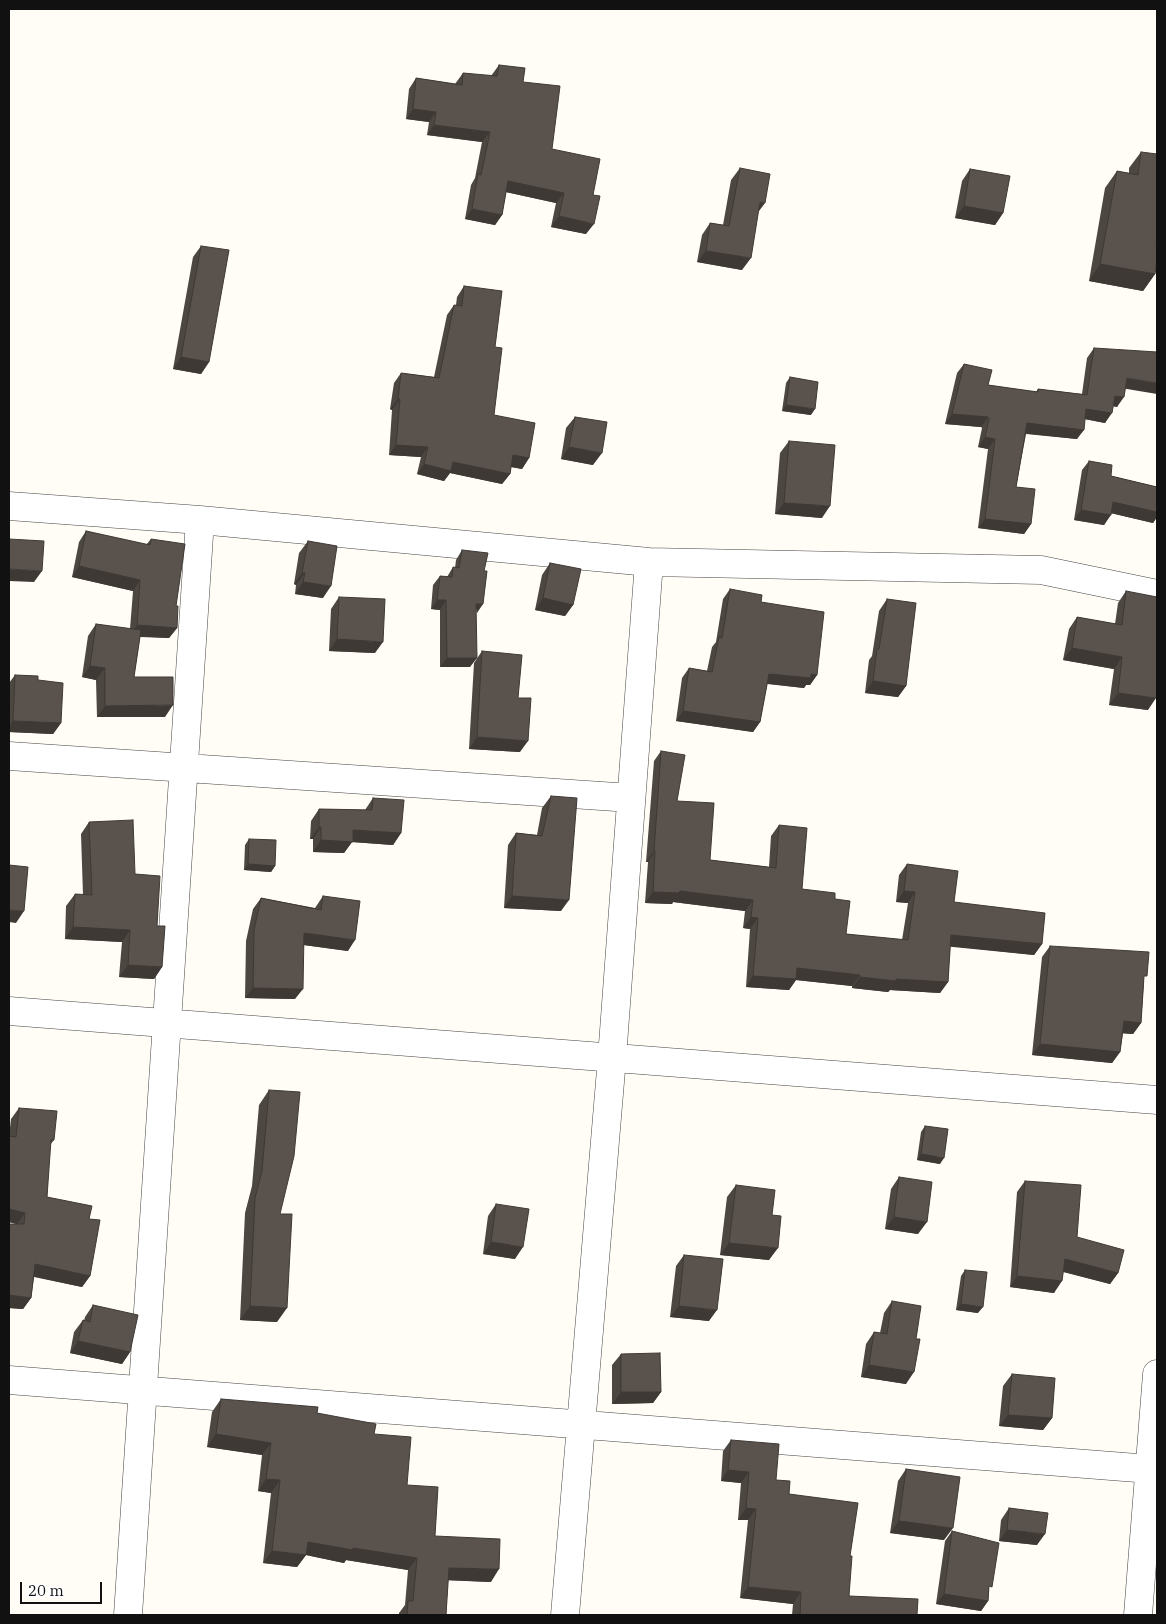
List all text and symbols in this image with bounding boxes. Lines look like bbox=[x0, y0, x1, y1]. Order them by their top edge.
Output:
scale bar bbox=[22, 1572, 105, 1604]
text: 20 m bbox=[28, 1581, 64, 1600]

